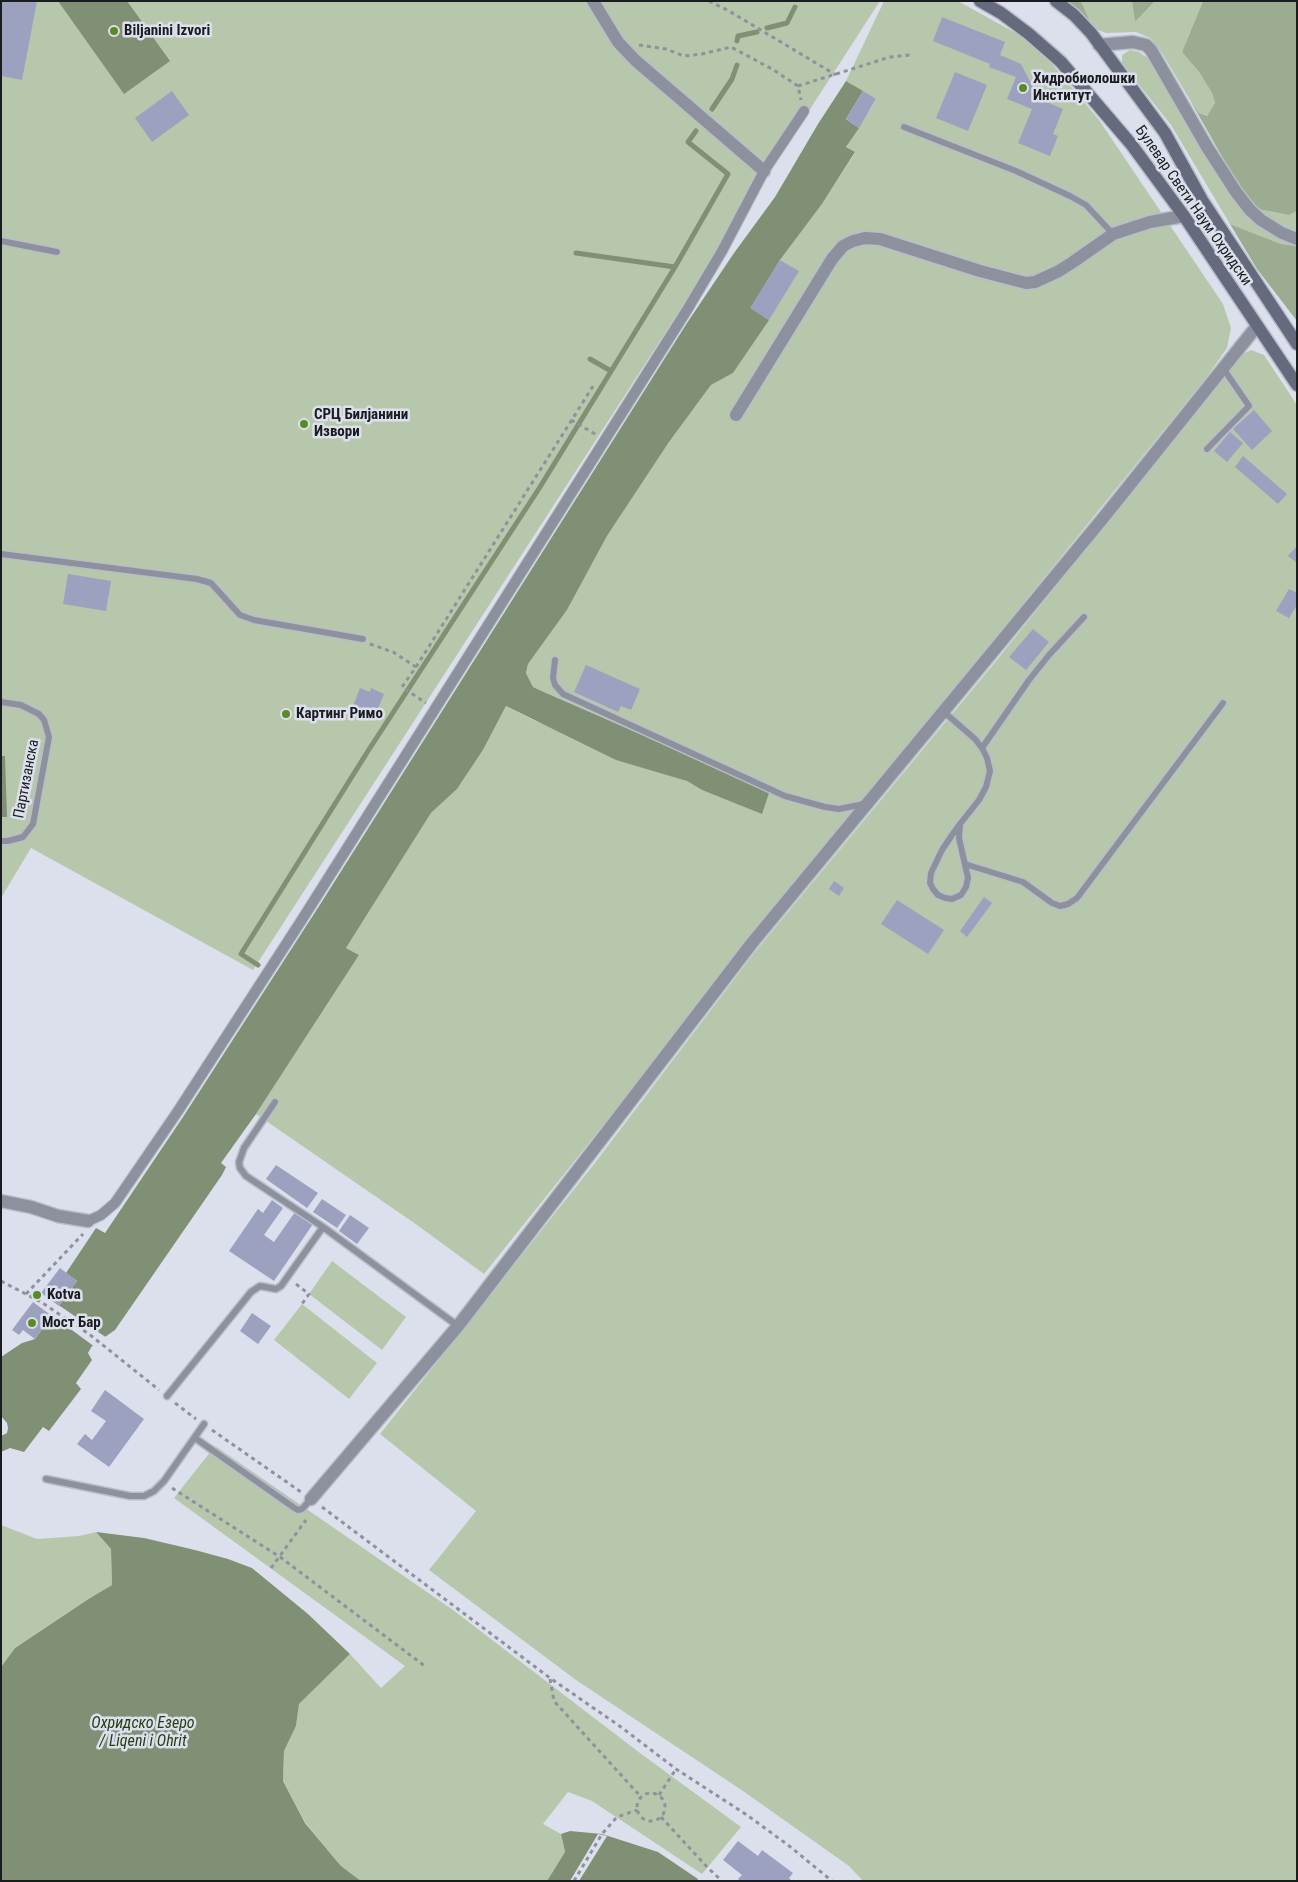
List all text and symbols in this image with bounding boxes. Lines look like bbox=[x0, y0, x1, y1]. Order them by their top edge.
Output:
place label: Biljanini Izvori bbox=[124, 22, 210, 40]
marker: Biljanini Izvori bbox=[108, 25, 120, 37]
place label: Хидробиолошки Институт bbox=[1033, 70, 1135, 105]
marker: Хидробиолошки Институт bbox=[1017, 82, 1029, 94]
street label: Булевар Свети Наум Охридски bbox=[1131, 123, 1255, 289]
place label: СРЦ Билјанини Извори bbox=[314, 406, 408, 441]
marker: СРЦ Билјанини Извори bbox=[298, 418, 310, 430]
place label: Картинг Римо bbox=[296, 705, 383, 723]
marker: Картинг Римо bbox=[280, 708, 292, 720]
street label: Партизанска bbox=[11, 738, 43, 820]
place label: Kotva bbox=[47, 1286, 81, 1304]
marker: Kotva bbox=[31, 1289, 43, 1301]
place label: Мост Бар bbox=[42, 1314, 101, 1332]
marker: Мост Бар bbox=[26, 1317, 38, 1329]
water label: Охридско Езеро / Liqeni i Ohrit bbox=[91, 1714, 195, 1752]

